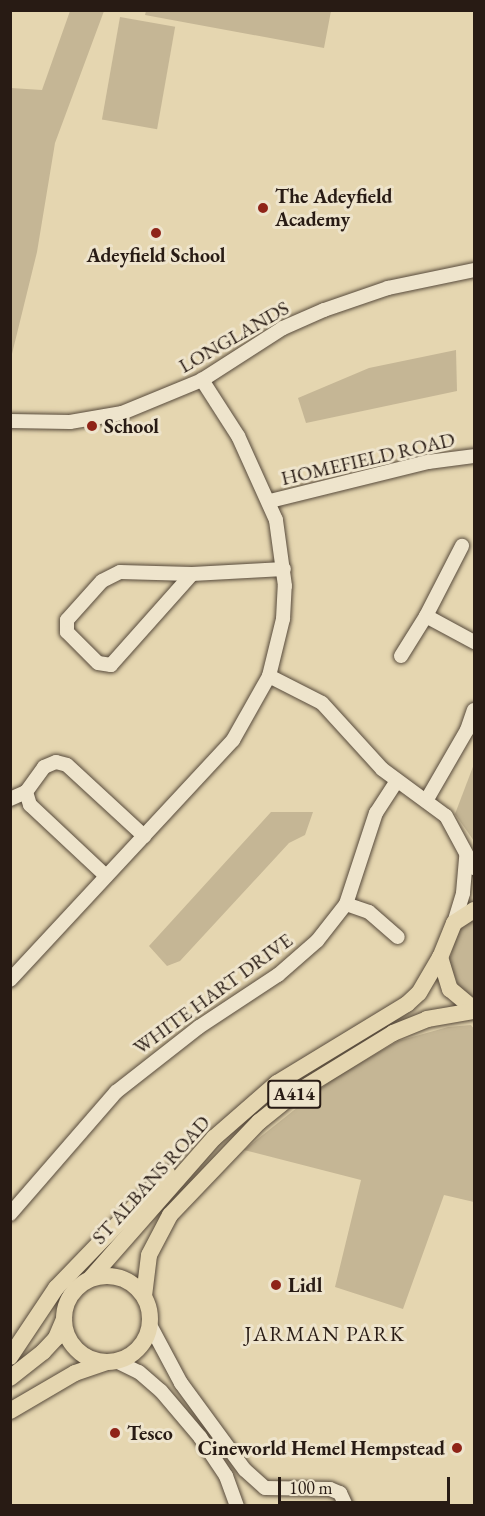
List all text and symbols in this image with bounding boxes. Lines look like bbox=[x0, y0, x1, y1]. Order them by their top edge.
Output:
place label: The Adeyfield Academy bbox=[275, 184, 393, 231]
marker: The Adeyfield Academy bbox=[256, 201, 270, 215]
marker: Adeyfield School bbox=[149, 226, 163, 240]
place label: Adeyfield School bbox=[87, 243, 225, 267]
street label: LONGLANDS bbox=[175, 296, 293, 378]
place label: School bbox=[104, 414, 159, 438]
marker: School bbox=[85, 419, 99, 433]
street label: HOMEFIELD ROAD bbox=[279, 427, 457, 491]
street label: WHITE HART DRIVE bbox=[129, 928, 297, 1060]
road number: A414 bbox=[267, 1079, 321, 1109]
street label: ST ALBANS ROAD bbox=[87, 1111, 215, 1249]
place label: Lidl bbox=[288, 1273, 322, 1297]
marker: Lidl bbox=[269, 1278, 283, 1292]
district label: JARMAN PARK bbox=[245, 1321, 405, 1347]
place label: Tesco bbox=[127, 1421, 173, 1445]
marker: Tesco bbox=[108, 1426, 122, 1440]
place label: Cineworld Hemel Hempstead bbox=[198, 1436, 445, 1460]
marker: Cineworld Hemel Hempstead bbox=[450, 1441, 464, 1455]
scale bar bbox=[281, 1465, 454, 1503]
text: 100 m bbox=[289, 1476, 333, 1499]

